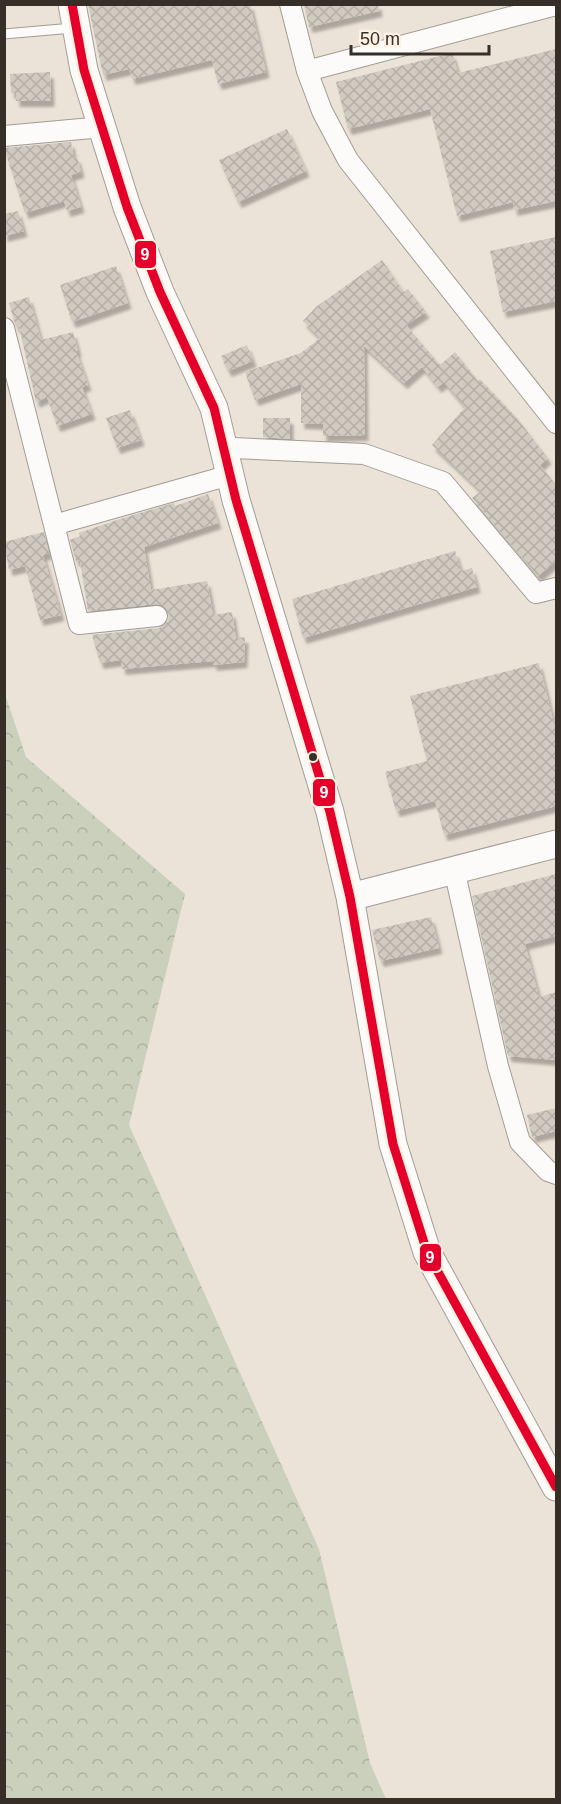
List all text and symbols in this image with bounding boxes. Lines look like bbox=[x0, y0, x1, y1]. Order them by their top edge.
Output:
scale bar bbox=[351, 18, 489, 56]
text: 50 m bbox=[360, 29, 400, 49]
line badge: 9 bbox=[134, 240, 157, 269]
text: 9 bbox=[141, 246, 150, 263]
unlabelled marker bbox=[307, 751, 319, 763]
line badge: 9 bbox=[312, 778, 336, 807]
text: 9 bbox=[320, 784, 329, 801]
line badge: 9 bbox=[419, 1243, 442, 1272]
text: 9 bbox=[426, 1249, 435, 1266]

